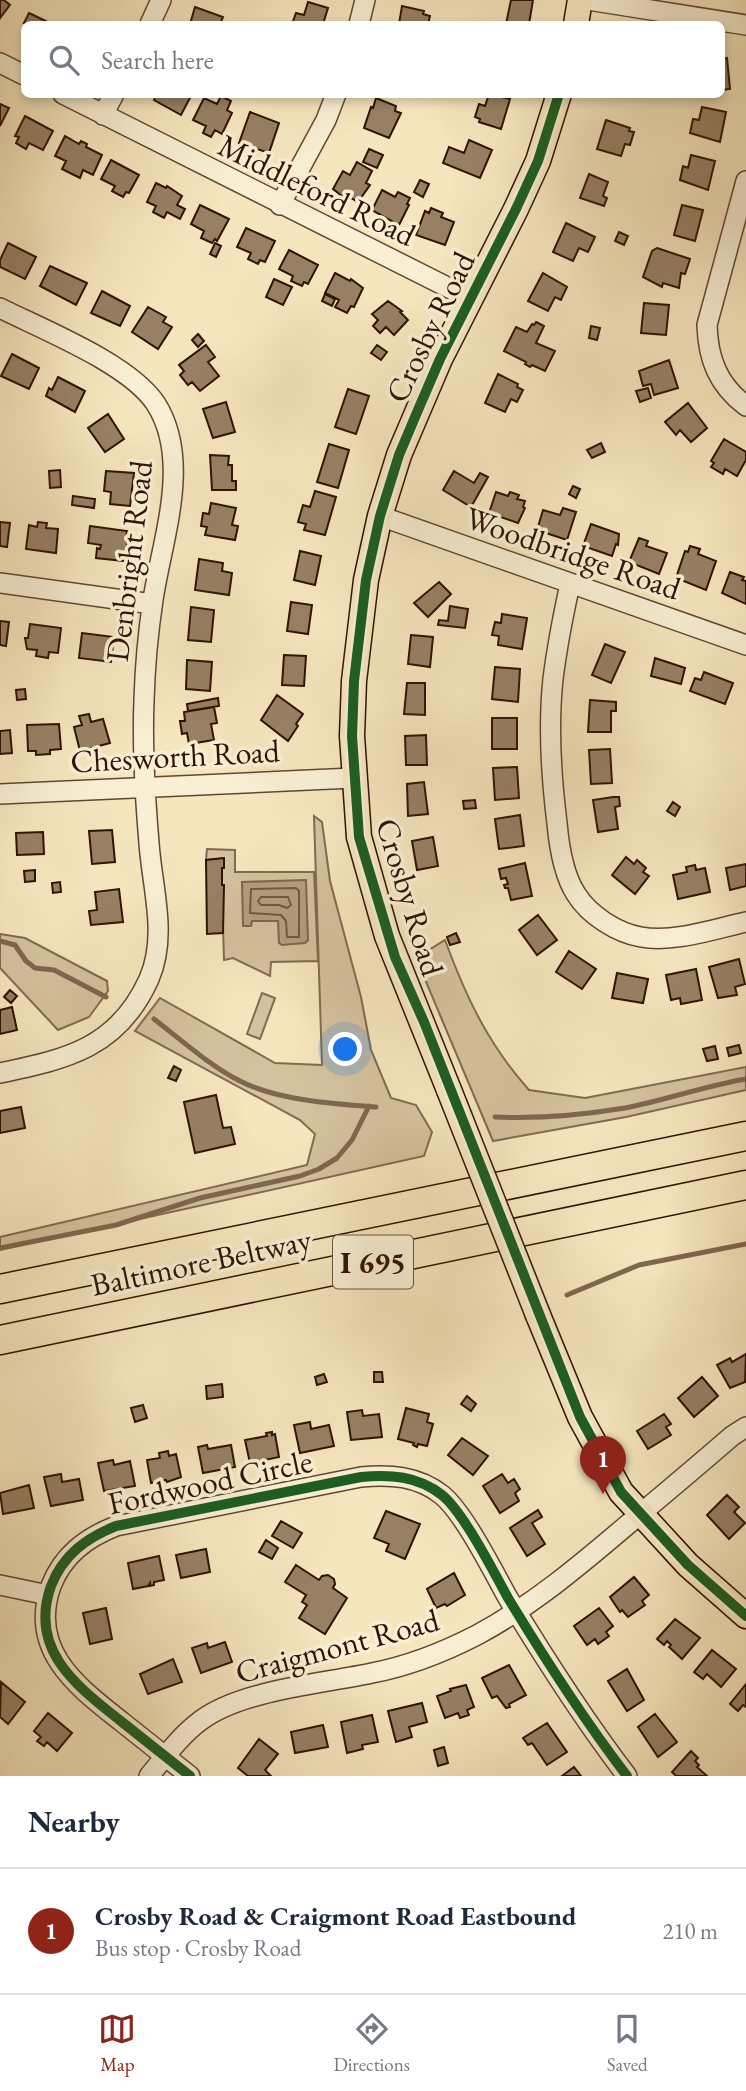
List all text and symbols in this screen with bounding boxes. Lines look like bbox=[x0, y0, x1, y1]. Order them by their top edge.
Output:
search box bbox=[21, 21, 725, 98]
icon: search bbox=[45, 41, 83, 79]
text: Search here bbox=[101, 43, 214, 77]
street label: Middleford Road bbox=[211, 124, 423, 256]
street label: Crosby Road bbox=[375, 244, 485, 409]
street label: Denbright Road bbox=[96, 457, 162, 664]
street label: Woodbridge Road bbox=[460, 497, 687, 610]
street label: Chesworth Road bbox=[69, 730, 282, 782]
street label: Crosby Road bbox=[366, 813, 454, 982]
your location bbox=[328, 1032, 362, 1066]
street label: Baltimore Beltway bbox=[87, 1218, 316, 1306]
road number: I 695 bbox=[333, 1236, 413, 1288]
pin: 1 bbox=[580, 1436, 626, 1494]
street label: Fordwood Circle bbox=[104, 1440, 316, 1524]
street label: Craigmont Road bbox=[231, 1598, 444, 1693]
text: Nearby bbox=[28, 1802, 120, 1841]
text: Crosby Road & Craigmont Road Eastbound bbox=[95, 1899, 576, 1933]
text: 1 bbox=[45, 1916, 57, 1946]
text: 210 m bbox=[662, 1916, 718, 1946]
text: Bus stop · Crosby Road bbox=[95, 1933, 301, 1963]
tab: Map bbox=[98, 2010, 136, 2077]
tab: Directions bbox=[333, 2010, 410, 2077]
tab: Saved bbox=[607, 2010, 648, 2077]

